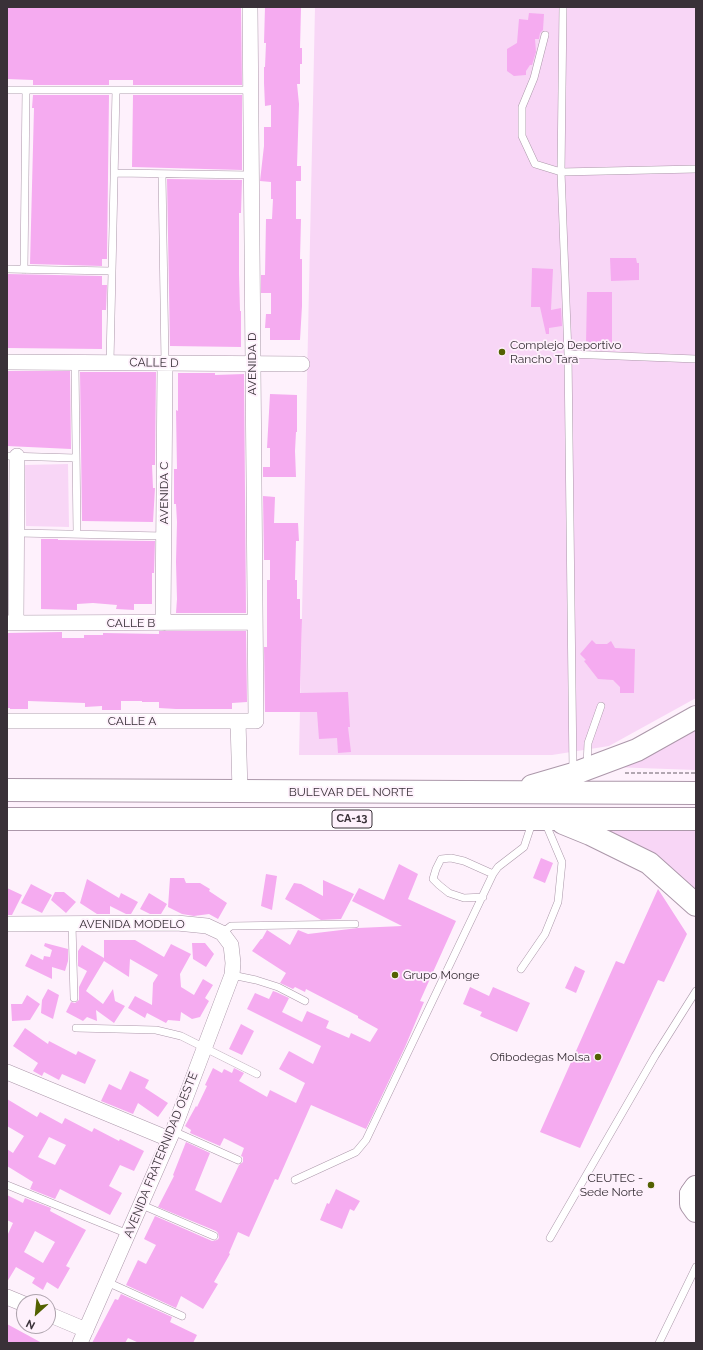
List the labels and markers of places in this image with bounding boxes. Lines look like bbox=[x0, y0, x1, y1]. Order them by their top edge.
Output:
place label: Complejo Deportivo Rancho Tara bbox=[510, 338, 621, 366]
marker: Complejo Deportivo Rancho Tara bbox=[497, 347, 507, 357]
place label: Grupo Monge bbox=[403, 968, 480, 982]
marker: Grupo Monge bbox=[390, 970, 400, 980]
place label: Ofibodegas Molsa bbox=[490, 1050, 590, 1064]
marker: Ofibodegas Molsa bbox=[593, 1052, 603, 1062]
place label: CEUTEC - Sede Norte bbox=[580, 1171, 643, 1199]
marker: CEUTEC - Sede Norte bbox=[646, 1180, 656, 1190]

